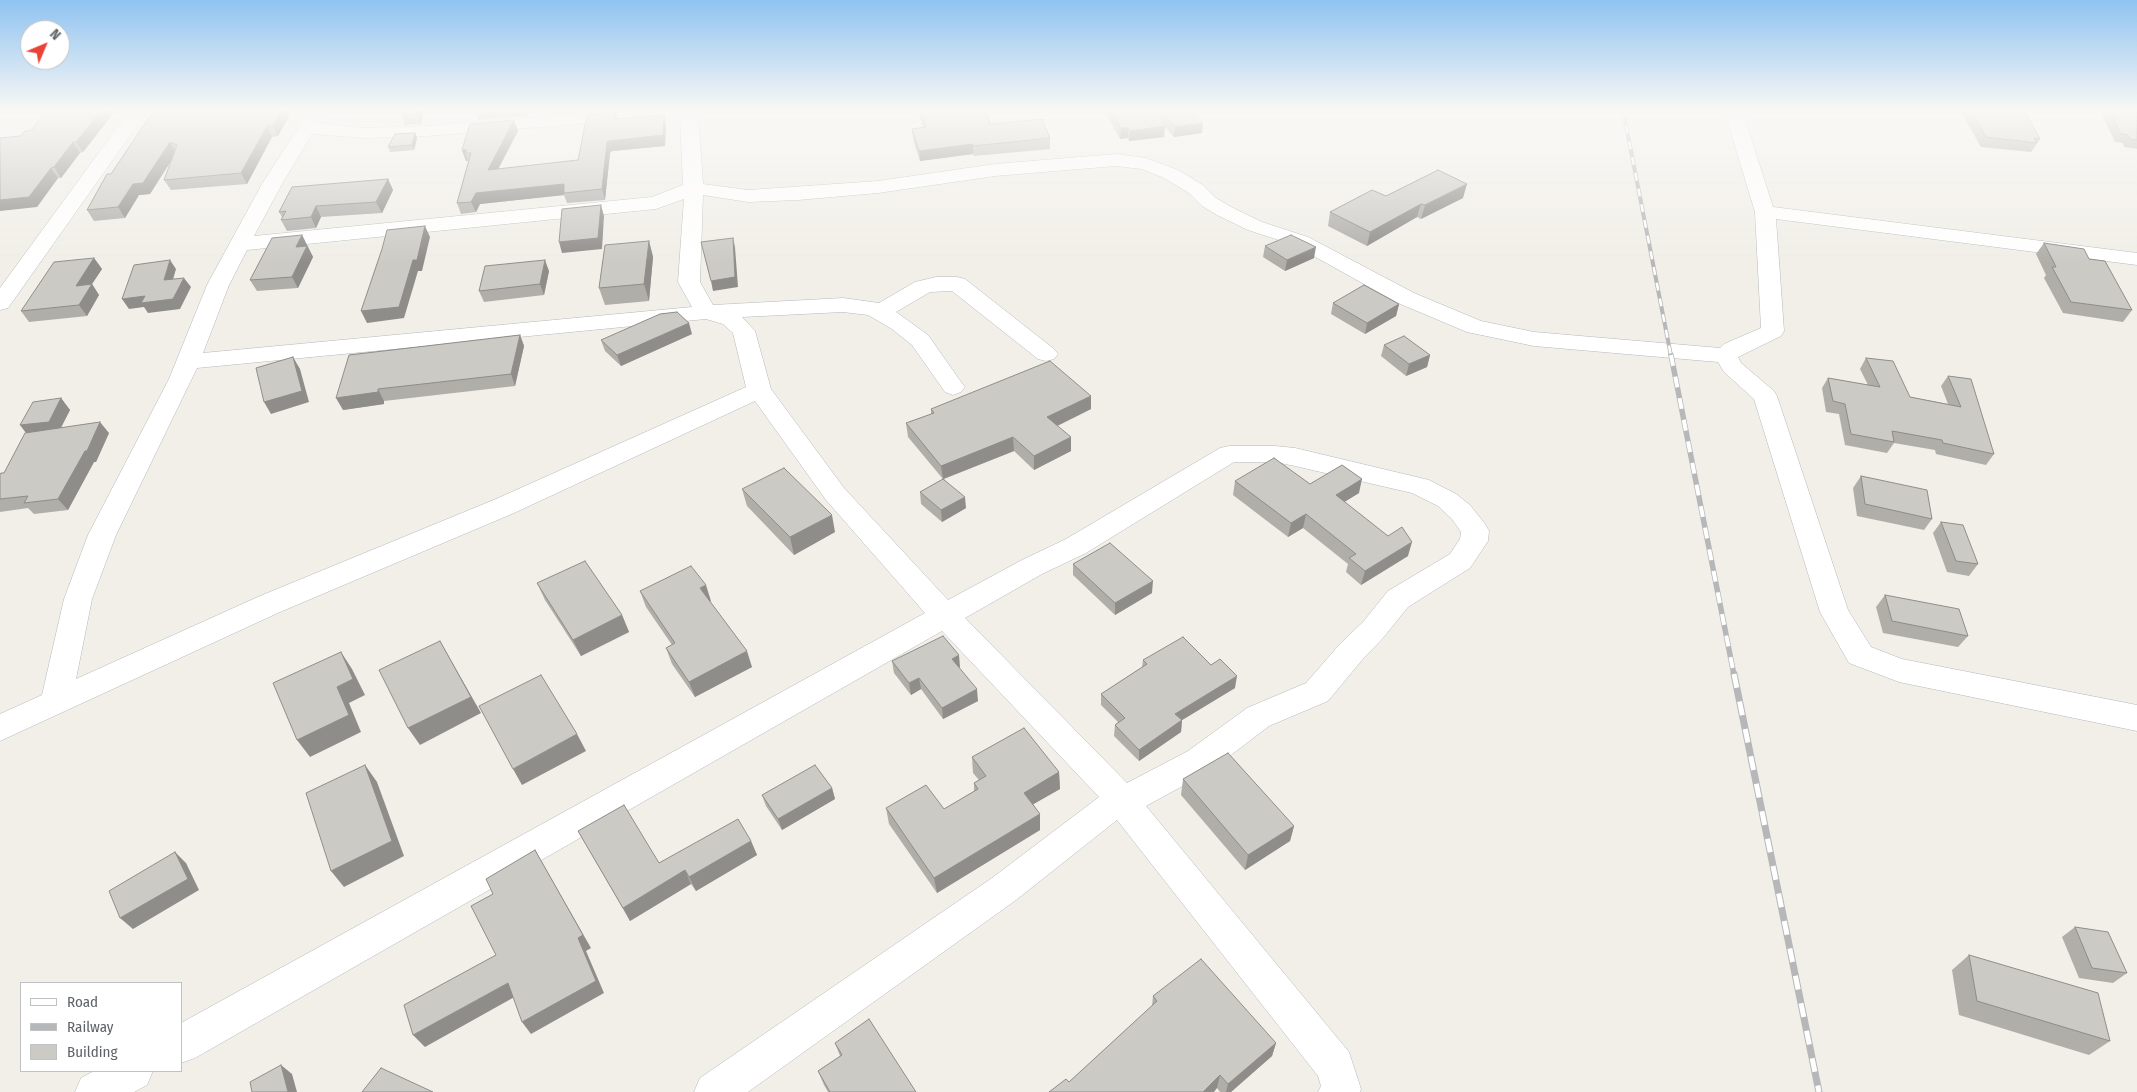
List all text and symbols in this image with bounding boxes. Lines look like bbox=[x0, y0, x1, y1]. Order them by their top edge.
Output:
north arrow bbox=[20, 20, 70, 70]
text: N bbox=[46, 26, 64, 44]
legend bbox=[20, 982, 182, 1072]
text: Road bbox=[67, 993, 98, 1011]
text: Railway bbox=[67, 1018, 114, 1036]
text: Building bbox=[67, 1043, 118, 1061]

